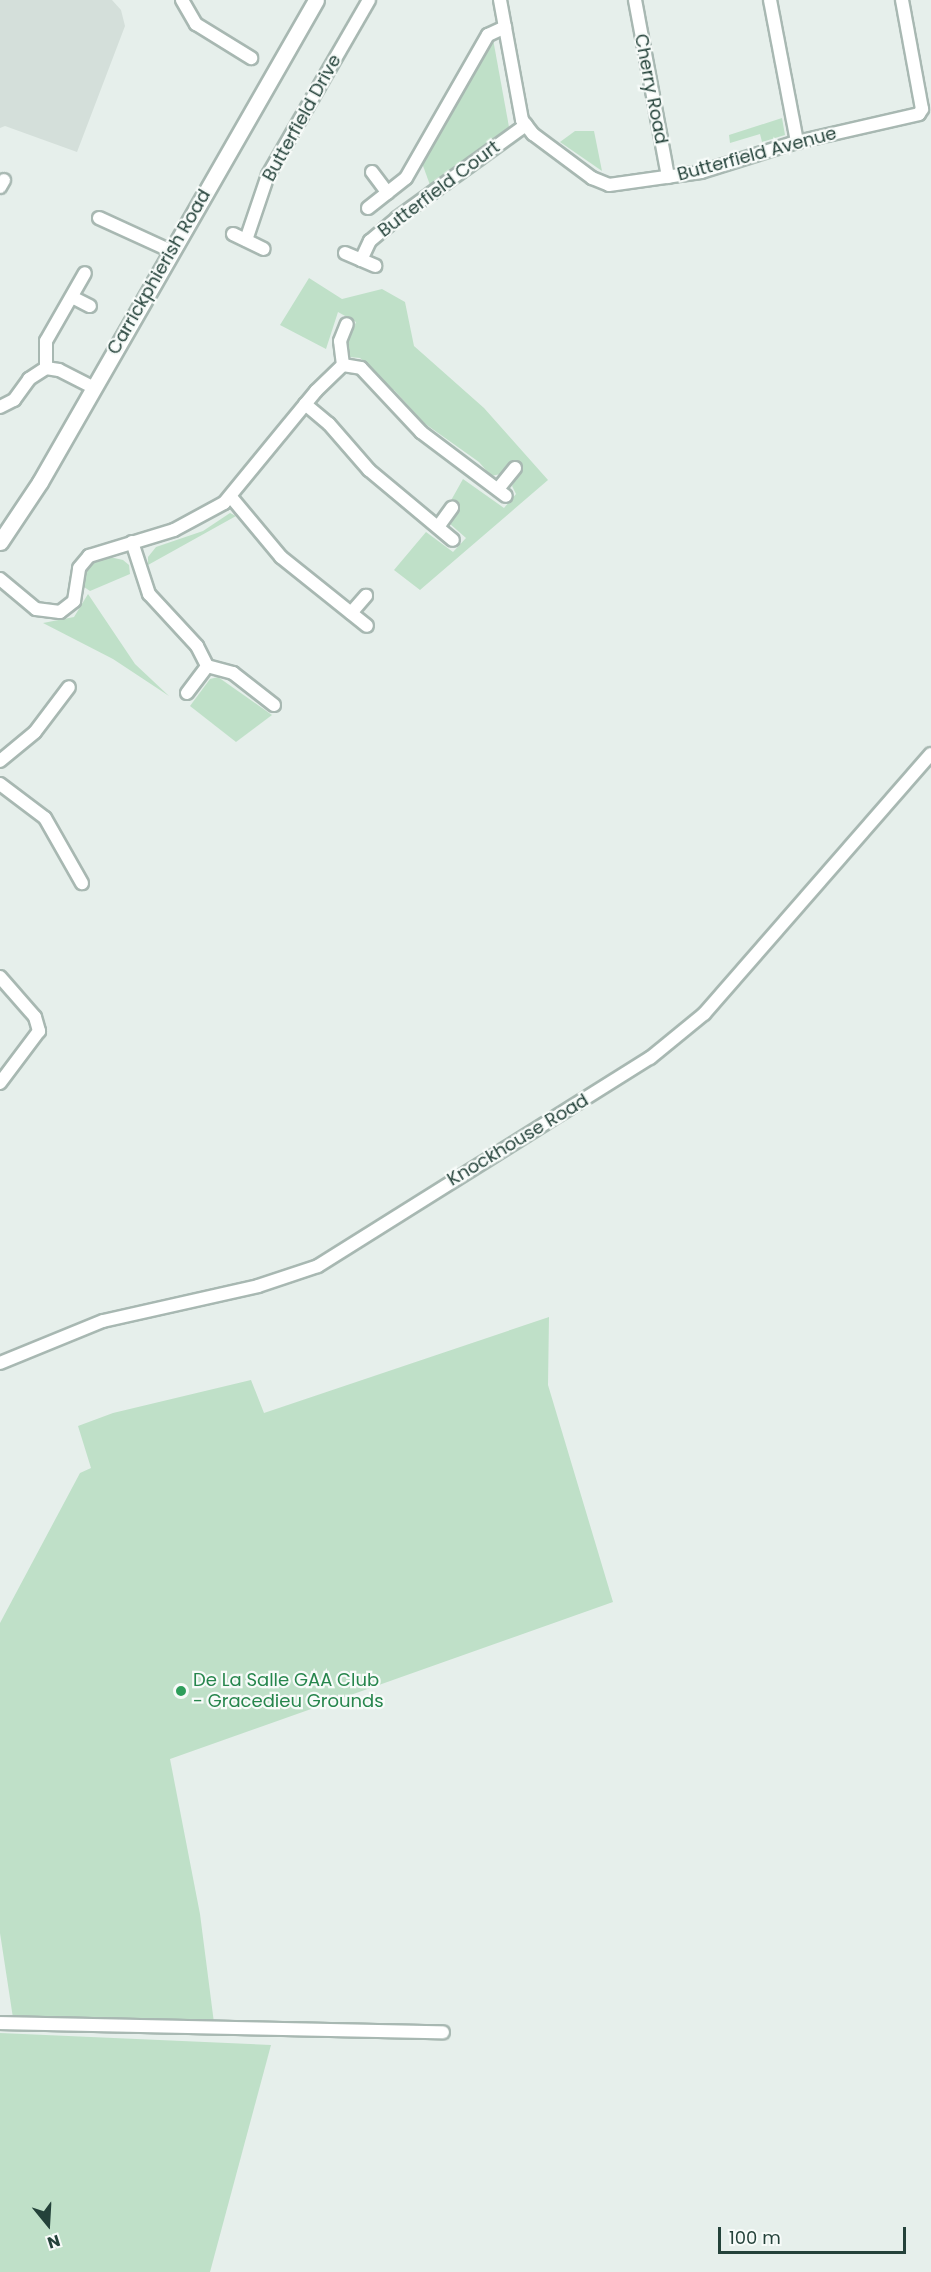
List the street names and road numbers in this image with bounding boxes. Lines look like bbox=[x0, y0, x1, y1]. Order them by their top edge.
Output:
street label: Cherry Road bbox=[630, 32, 672, 146]
street label: Butterfield Drive bbox=[258, 51, 346, 185]
street label: Butterfield Avenue bbox=[675, 122, 839, 186]
street label: Butterfield Court bbox=[374, 136, 504, 242]
street label: Carrickphierish Road bbox=[103, 186, 215, 358]
street label: Knockhouse Road bbox=[444, 1089, 592, 1191]

